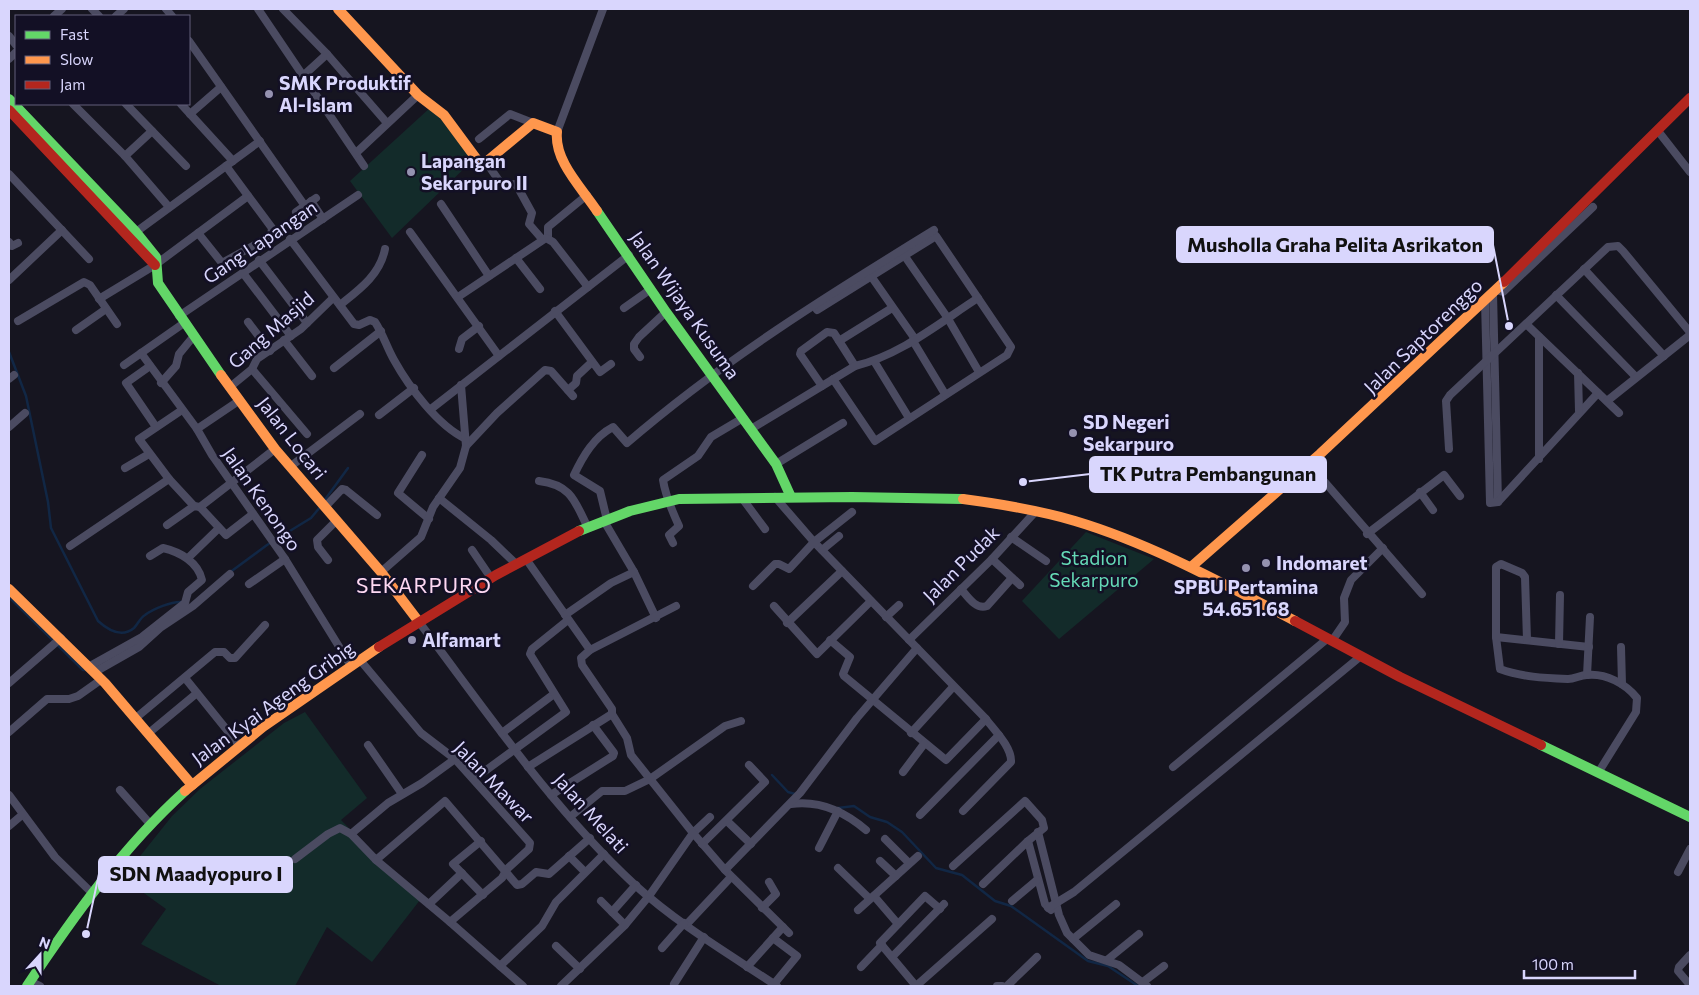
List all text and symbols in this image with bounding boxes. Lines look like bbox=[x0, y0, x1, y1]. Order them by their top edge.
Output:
legend bbox=[15, 15, 190, 105]
text: Fast bbox=[60, 25, 89, 43]
text: Slow bbox=[60, 50, 93, 68]
place label: SMK Produktif Al-Islam bbox=[279, 71, 411, 116]
text: Jam bbox=[60, 75, 85, 93]
marker: SMK Produktif Al-Islam bbox=[263, 88, 275, 100]
place label: Lapangan Sekarpuro II bbox=[421, 149, 528, 194]
marker: Lapangan Sekarpuro II bbox=[405, 166, 417, 178]
street label: Gang Lapangan bbox=[198, 195, 321, 288]
street label: Jalan Wijaya Kusuma bbox=[626, 226, 745, 383]
callout: Musholla Graha Pelita Asrikaton bbox=[1177, 227, 1493, 262]
text: Musholla Graha Pelita Asrikaton bbox=[1187, 232, 1483, 256]
street label: Jalan Saptorenggo bbox=[1359, 273, 1487, 398]
street label: Gang Masjid bbox=[223, 286, 318, 373]
street label: Jalan Locari bbox=[253, 392, 332, 484]
place label: SD Negeri Sekarpuro bbox=[1083, 410, 1174, 455]
marker: SD Negeri Sekarpuro bbox=[1067, 427, 1079, 439]
street label: Jalan Kenongo bbox=[218, 442, 307, 555]
callout: TK Putra Pembangunan bbox=[1090, 457, 1326, 492]
text: TK Putra Pembangunan bbox=[1100, 461, 1316, 485]
street label: Jalan Pudak bbox=[918, 521, 1004, 607]
park label: Stadion Sekarpuro bbox=[1049, 546, 1139, 591]
place label: Indomaret bbox=[1276, 551, 1368, 574]
marker: Indomaret bbox=[1260, 557, 1272, 569]
marker: SPBU Pertamina 54.651.68 bbox=[1240, 562, 1252, 574]
district label: SEKARPURO bbox=[356, 572, 492, 597]
place label: SPBU Pertamina 54.651.68 bbox=[1174, 575, 1318, 620]
place label: Alfamart bbox=[422, 628, 501, 651]
marker: Alfamart bbox=[406, 634, 418, 646]
street label: Jalan Kyai Ageng Gribig bbox=[187, 636, 359, 769]
street label: Jalan Mawar bbox=[450, 736, 539, 828]
street label: Jalan Melati bbox=[549, 768, 633, 858]
callout: SDN Maadyopuro I bbox=[99, 857, 292, 892]
text: SDN Maadyopuro I bbox=[109, 861, 283, 885]
north arrow bbox=[15, 930, 65, 980]
text: N bbox=[37, 933, 53, 952]
scale bar bbox=[1524, 948, 1635, 980]
text: 100 m bbox=[1532, 955, 1574, 973]

